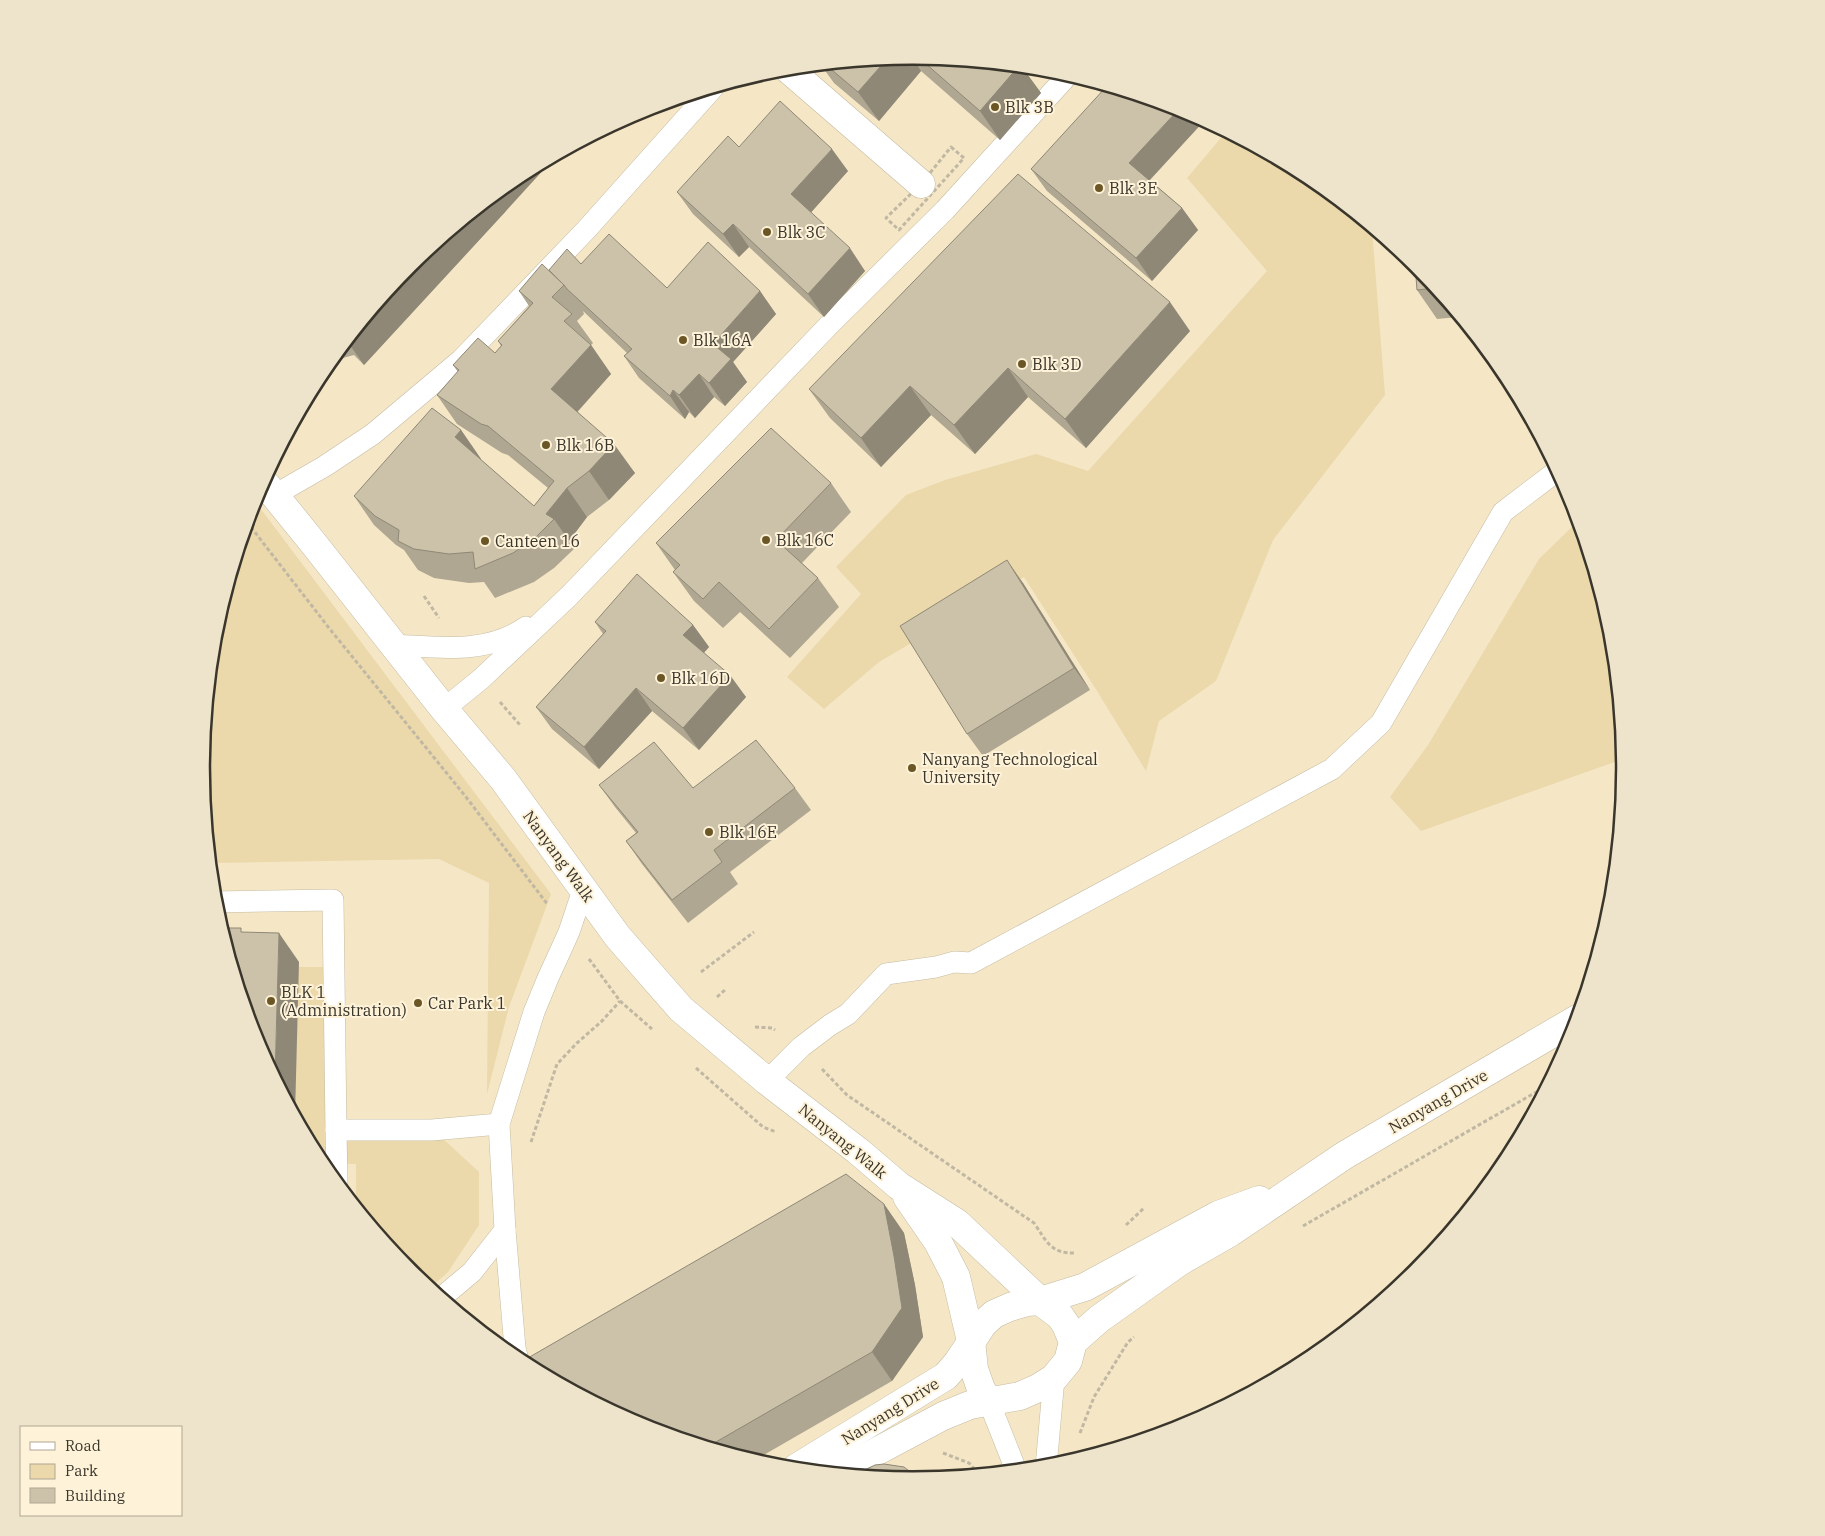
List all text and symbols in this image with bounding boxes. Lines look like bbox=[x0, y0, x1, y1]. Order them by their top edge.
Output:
place label: Blk 3B bbox=[1005, 97, 1054, 117]
marker: Blk 3B bbox=[989, 101, 1001, 113]
place label: Blk 3E bbox=[1109, 178, 1157, 198]
marker: Blk 3E bbox=[1093, 182, 1105, 194]
place label: Blk 3C bbox=[777, 222, 826, 242]
marker: Blk 3C bbox=[761, 226, 773, 238]
place label: Blk 16A bbox=[693, 330, 752, 350]
marker: Blk 16A bbox=[677, 334, 689, 346]
place label: Blk 3D bbox=[1032, 354, 1081, 374]
marker: Blk 3D bbox=[1016, 358, 1028, 370]
place label: Blk 16B bbox=[556, 435, 615, 455]
marker: Blk 16B bbox=[540, 439, 552, 451]
place label: Blk 16C bbox=[776, 530, 834, 550]
place label: Canteen 16 bbox=[495, 531, 580, 551]
marker: Blk 16C bbox=[760, 534, 772, 546]
marker: Canteen 16 bbox=[479, 535, 491, 547]
place label: Blk 16D bbox=[671, 668, 730, 688]
marker: Blk 16D bbox=[655, 672, 667, 684]
place label: Nanyang Technological University bbox=[922, 749, 1098, 787]
marker: Nanyang Technological University bbox=[906, 762, 918, 774]
street label: Nanyang Walk bbox=[519, 806, 599, 906]
place label: Blk 16E bbox=[719, 822, 777, 842]
marker: Blk 16E bbox=[703, 826, 715, 838]
place label: BLK 1 (Administration) bbox=[281, 982, 407, 1020]
place label: Car Park 1 bbox=[428, 993, 506, 1013]
marker: BLK 1 (Administration) bbox=[265, 995, 277, 1007]
marker: Car Park 1 bbox=[412, 997, 424, 1009]
street label: Nanyang Drive bbox=[1385, 1065, 1491, 1137]
street label: Nanyang Walk bbox=[795, 1099, 892, 1183]
street label: Nanyang Drive bbox=[838, 1373, 942, 1449]
legend bbox=[20, 1426, 182, 1516]
text: Road bbox=[65, 1436, 101, 1455]
text: Park bbox=[65, 1461, 98, 1480]
text: Building bbox=[65, 1486, 125, 1505]

